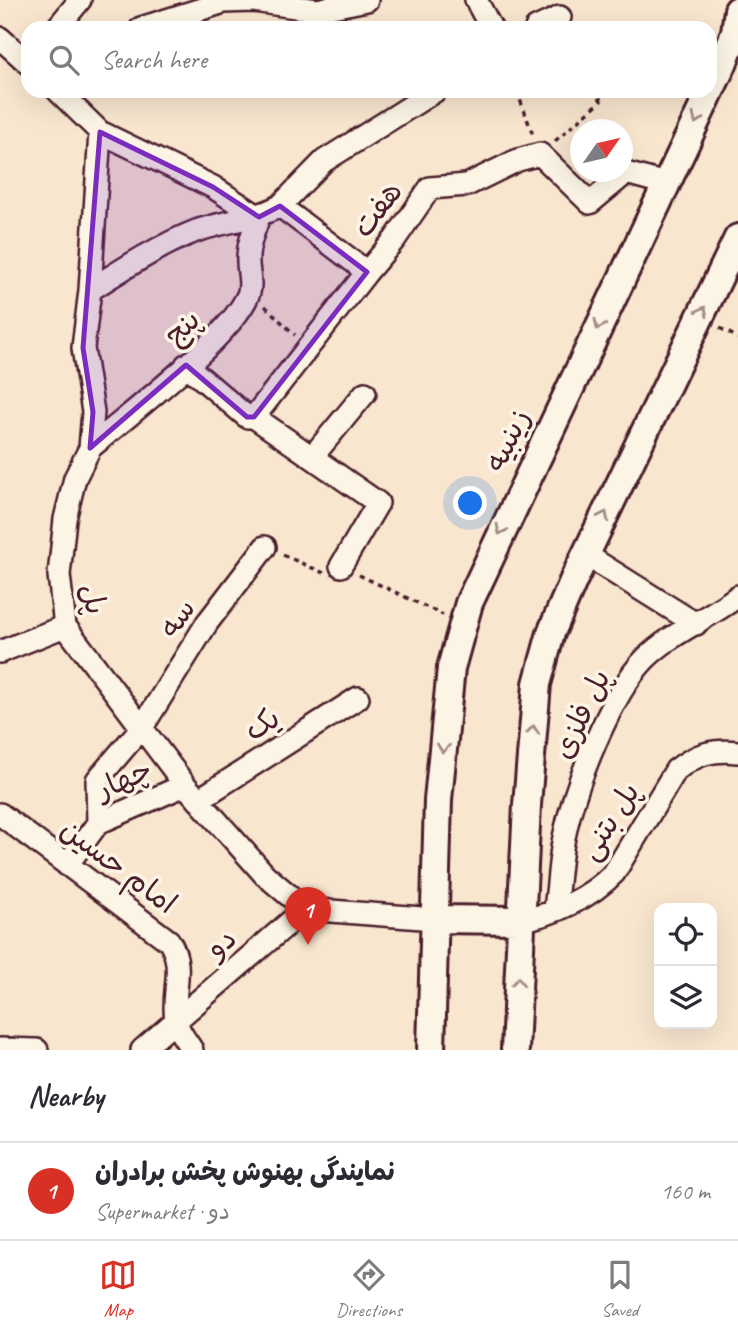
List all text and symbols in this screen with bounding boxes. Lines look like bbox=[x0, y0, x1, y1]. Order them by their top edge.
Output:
search box bbox=[21, 21, 717, 98]
icon: search bbox=[45, 41, 83, 79]
text: Search here bbox=[101, 43, 207, 76]
one-way arrow bbox=[691, 112, 705, 124]
north arrow bbox=[570, 119, 633, 182]
street label: هفت bbox=[344, 173, 410, 245]
street label: پنج bbox=[156, 301, 209, 354]
one-way arrow bbox=[694, 306, 708, 318]
one-way arrow bbox=[593, 318, 607, 330]
street label: زینبیه bbox=[476, 402, 538, 478]
your location bbox=[453, 486, 487, 520]
one-way arrow bbox=[596, 511, 610, 523]
one-way arrow bbox=[495, 523, 509, 535]
street label: پل bbox=[72, 580, 116, 618]
street label: سه bbox=[150, 591, 204, 645]
street label: پل فلزی bbox=[543, 663, 619, 765]
street label: یک bbox=[237, 699, 287, 749]
one-way arrow bbox=[525, 725, 540, 736]
one-way arrow bbox=[436, 743, 451, 754]
street label: چهار bbox=[87, 750, 158, 809]
street label: پل بتنی bbox=[570, 775, 648, 867]
street label: امام حسین bbox=[51, 810, 185, 925]
pin: 1 bbox=[285, 887, 331, 945]
map controls bbox=[654, 903, 717, 1029]
button: locate bbox=[654, 903, 717, 966]
street label: دو bbox=[196, 919, 244, 968]
button: layers bbox=[654, 966, 717, 1029]
one-way arrow bbox=[511, 976, 526, 987]
text: Nearby bbox=[28, 1077, 104, 1115]
text: نمایندگی بهنوش پخش برادران bbox=[95, 1155, 395, 1188]
text: 1 bbox=[46, 1177, 56, 1206]
text: 160 m bbox=[661, 1177, 710, 1206]
text: Supermarket · دو bbox=[95, 1197, 230, 1226]
tab: Map bbox=[99, 1256, 137, 1322]
tab: Directions bbox=[336, 1256, 402, 1322]
tab: Saved bbox=[601, 1256, 639, 1322]

